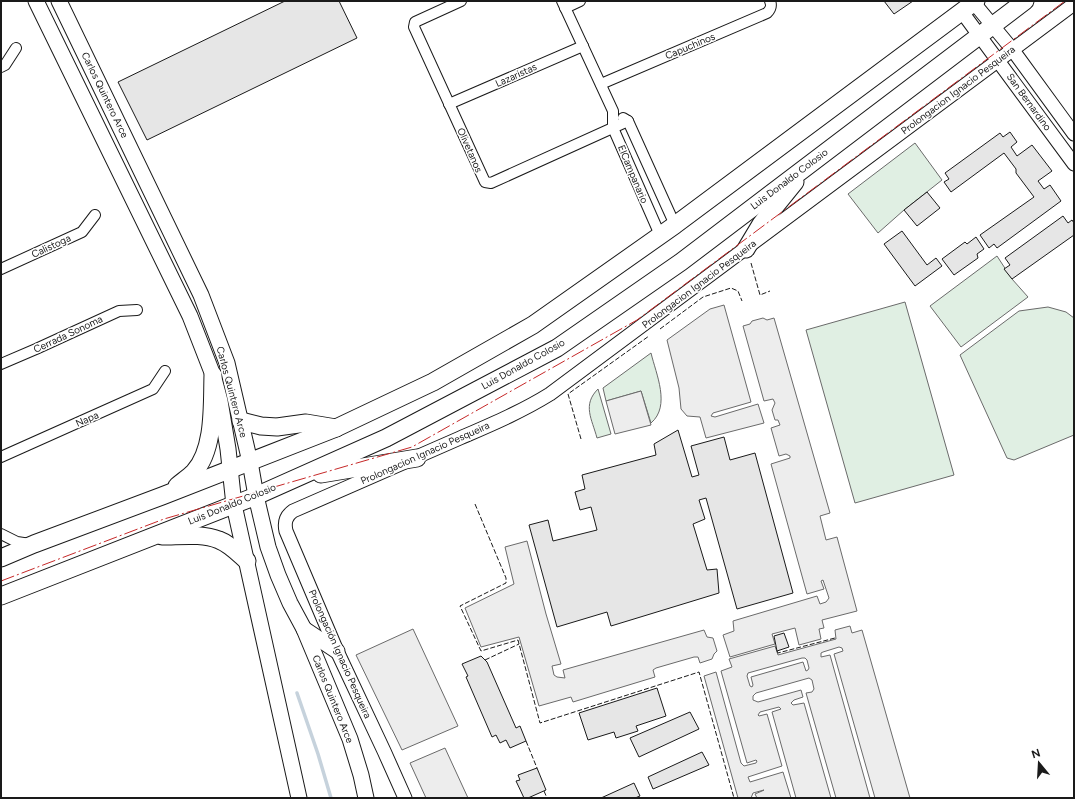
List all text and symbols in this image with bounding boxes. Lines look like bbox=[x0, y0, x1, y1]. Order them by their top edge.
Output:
street label: Capuchinos bbox=[663, 30, 717, 62]
street label: Prolongacion Ignacio Pesqueira bbox=[898, 43, 1018, 137]
street label: Carlos Quintero Arce bbox=[79, 50, 132, 141]
street label: Lazaristas bbox=[493, 60, 539, 90]
street label: San Bernardino bbox=[1004, 71, 1054, 133]
street label: Olivetanos bbox=[454, 126, 486, 175]
street label: ElCampanario bbox=[615, 143, 651, 205]
street label: Luis Donaldo Colosio bbox=[748, 145, 830, 212]
street label: Calistoga bbox=[29, 231, 73, 261]
street label: Prolongacion Ignacio Pesqueira bbox=[639, 237, 759, 331]
street label: Cerrada Sonoma bbox=[31, 312, 105, 356]
street label: Luis Donaldo Colosio bbox=[479, 336, 567, 392]
street label: Carlos Quintero Arce bbox=[214, 345, 251, 440]
street label: Napa bbox=[73, 408, 101, 430]
street label: Prolongacion Ignacio Pesqueira bbox=[359, 419, 491, 487]
street label: Luis Donaldo Colosio bbox=[186, 480, 278, 528]
street label: Prolongación Ignacio Pesqueira bbox=[306, 588, 374, 720]
street label: Carlos Quintero Arce bbox=[309, 653, 357, 745]
north arrow bbox=[1019, 743, 1059, 783]
text: N bbox=[1030, 746, 1042, 761]

